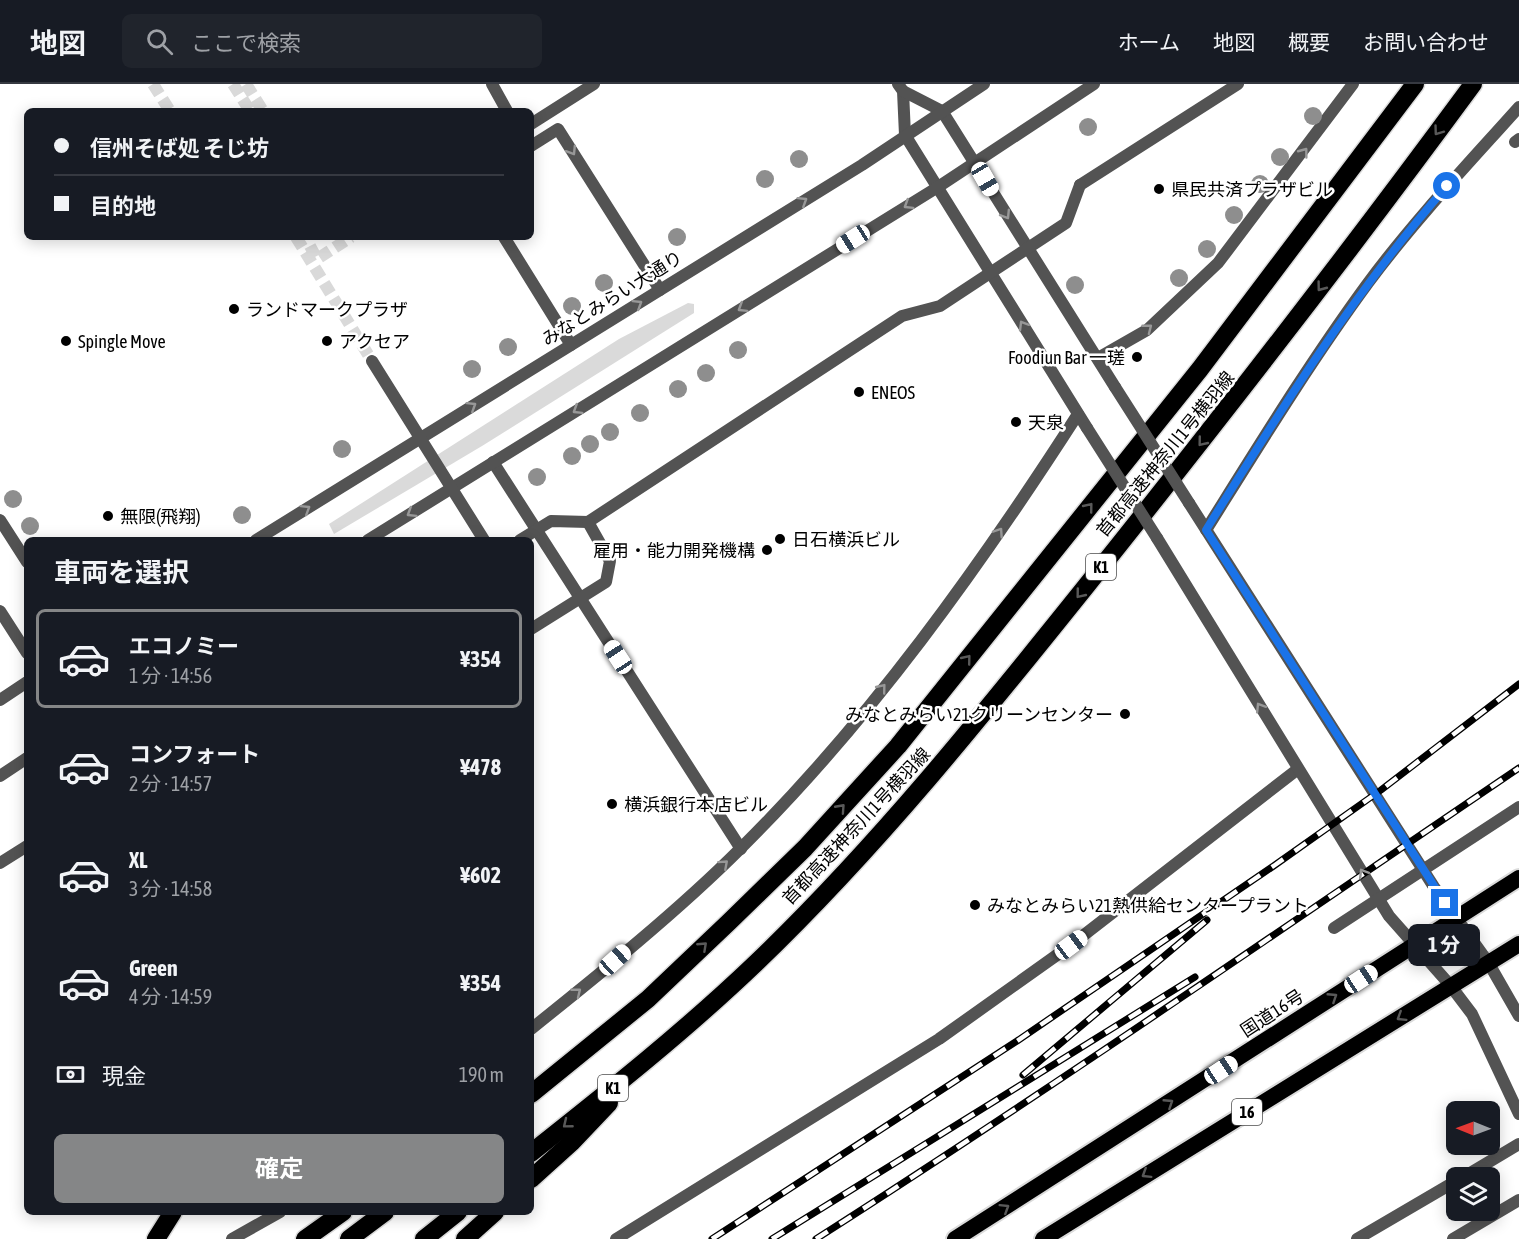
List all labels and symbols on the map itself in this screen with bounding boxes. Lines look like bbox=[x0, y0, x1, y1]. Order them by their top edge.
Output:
one-way arrow bbox=[1434, 125, 1445, 136]
one-way arrow bbox=[565, 145, 577, 155]
one-way arrow bbox=[1297, 147, 1308, 158]
car bbox=[968, 159, 1002, 199]
route start bbox=[1433, 172, 1460, 199]
place label: 県民共済プラザビル bbox=[1171, 179, 1333, 200]
marker: 県民共済プラザビル bbox=[1152, 182, 1166, 196]
one-way arrow bbox=[797, 198, 808, 209]
one-way arrow bbox=[904, 198, 915, 209]
one-way arrow bbox=[998, 209, 1010, 219]
car bbox=[833, 222, 873, 256]
street label: みなとみらい大通り bbox=[538, 246, 686, 350]
one-way arrow bbox=[1317, 280, 1328, 291]
place label: ランドマークプラザ bbox=[246, 299, 408, 320]
one-way arrow bbox=[632, 299, 642, 311]
one-way arrow bbox=[738, 300, 749, 311]
marker: ランドマークプラザ bbox=[227, 302, 241, 316]
one-way arrow bbox=[1019, 321, 1031, 331]
one-way arrow bbox=[1141, 325, 1152, 336]
place label: Spingle Move bbox=[78, 331, 166, 352]
place label: アクセア bbox=[339, 331, 410, 352]
marker: Spingle Move bbox=[59, 334, 73, 348]
marker: アクセア bbox=[320, 334, 334, 348]
place label: Foodiun Bar 一瑳 bbox=[1008, 347, 1125, 368]
marker: Foodiun Bar 一瑳 bbox=[1130, 350, 1144, 364]
street label: 首都高速神奈川1号横羽線 bbox=[1092, 367, 1238, 541]
place label: ENEOS bbox=[871, 382, 915, 403]
marker: ENEOS bbox=[852, 385, 866, 399]
one-way arrow bbox=[466, 402, 476, 414]
one-way arrow bbox=[573, 403, 583, 415]
place label: 天泉 bbox=[1028, 412, 1064, 433]
marker: 天泉 bbox=[1009, 415, 1023, 429]
one-way arrow bbox=[1198, 435, 1209, 446]
one-way arrow bbox=[1081, 503, 1092, 514]
one-way arrow bbox=[300, 505, 310, 517]
place label: 無限(飛翔) bbox=[120, 506, 201, 527]
one-way arrow bbox=[407, 506, 417, 518]
marker: 無限(飛翔) bbox=[101, 509, 115, 523]
one-way arrow bbox=[992, 528, 1003, 539]
place label: 日石横浜ビル bbox=[792, 529, 900, 550]
marker: 日石横浜ビル bbox=[773, 532, 787, 546]
place label: 雇用・能力開発機構 bbox=[593, 540, 755, 561]
marker: 雇用・能力開発機構 bbox=[760, 543, 774, 557]
road number: K1 bbox=[1086, 554, 1116, 580]
one-way arrow bbox=[1076, 587, 1087, 598]
car bbox=[601, 637, 635, 677]
one-way arrow bbox=[960, 655, 971, 666]
one-way arrow bbox=[875, 684, 886, 695]
one-way arrow bbox=[1256, 703, 1268, 713]
place label: みなとみらい21クリーンセンター bbox=[845, 704, 1113, 725]
marker: みなとみらい21クリーンセンター bbox=[1118, 707, 1132, 721]
street label: 首都高速神奈川1号横羽線 bbox=[778, 743, 934, 909]
place label: 横浜銀行本店ビル bbox=[624, 794, 768, 815]
marker: 横浜銀行本店ビル bbox=[605, 797, 619, 811]
one-way arrow bbox=[834, 804, 845, 815]
one-way arrow bbox=[717, 860, 728, 871]
one-way arrow bbox=[1358, 869, 1370, 879]
route end bbox=[1431, 889, 1458, 916]
place label: みなとみらい21熱供給センタープラント bbox=[987, 895, 1309, 916]
marker: みなとみらい21熱供給センタープラント bbox=[968, 898, 982, 912]
callout: 1 分 bbox=[1409, 924, 1481, 966]
car bbox=[1051, 927, 1091, 963]
car bbox=[596, 941, 634, 979]
one-way arrow bbox=[697, 942, 707, 953]
car bbox=[1341, 962, 1381, 996]
street label: 国道16号 bbox=[1237, 985, 1307, 1041]
one-way arrow bbox=[570, 988, 581, 999]
one-way arrow bbox=[1327, 993, 1337, 1005]
one-way arrow bbox=[1397, 1009, 1407, 1021]
car bbox=[1201, 1053, 1241, 1087]
road number: K1 bbox=[598, 1075, 628, 1101]
one-way arrow bbox=[1162, 1099, 1173, 1110]
road number: 16 bbox=[1232, 1099, 1262, 1125]
north arrow bbox=[1446, 1101, 1500, 1155]
one-way arrow bbox=[563, 1117, 574, 1128]
one-way arrow bbox=[1142, 1167, 1152, 1179]
one-way arrow bbox=[999, 1203, 1009, 1215]

